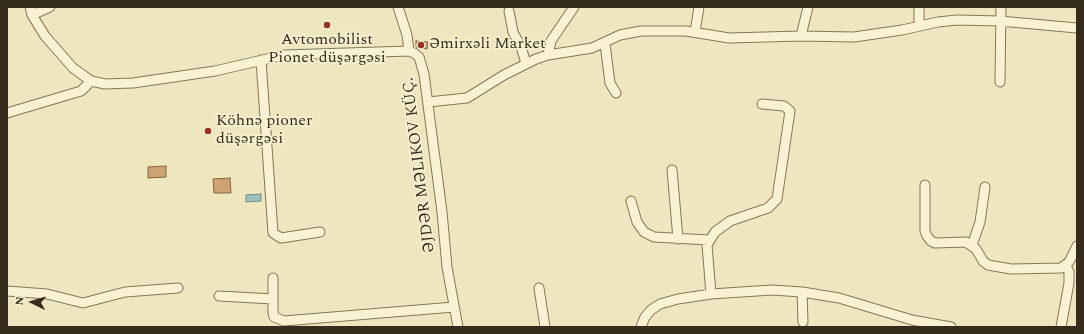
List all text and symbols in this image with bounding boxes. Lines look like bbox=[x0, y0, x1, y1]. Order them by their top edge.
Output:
marker: Avtomobilist Pionet düşərgəsi bbox=[322, 20, 332, 30]
place label: Avtomobilist Pionet düşərgəsi bbox=[268, 31, 386, 69]
place label: Əmirxəli Market bbox=[429, 35, 546, 55]
marker: Əmirxəli Market bbox=[416, 40, 426, 50]
street label: ƏJDƏR MƏLIKOV KÜÇ. bbox=[400, 76, 440, 254]
place label: Köhnə pioner düşərgəsi bbox=[216, 112, 312, 150]
marker: Köhnə pioner düşərgəsi bbox=[203, 126, 213, 136]
north arrow bbox=[12, 282, 52, 322]
text: N bbox=[11, 296, 28, 306]

